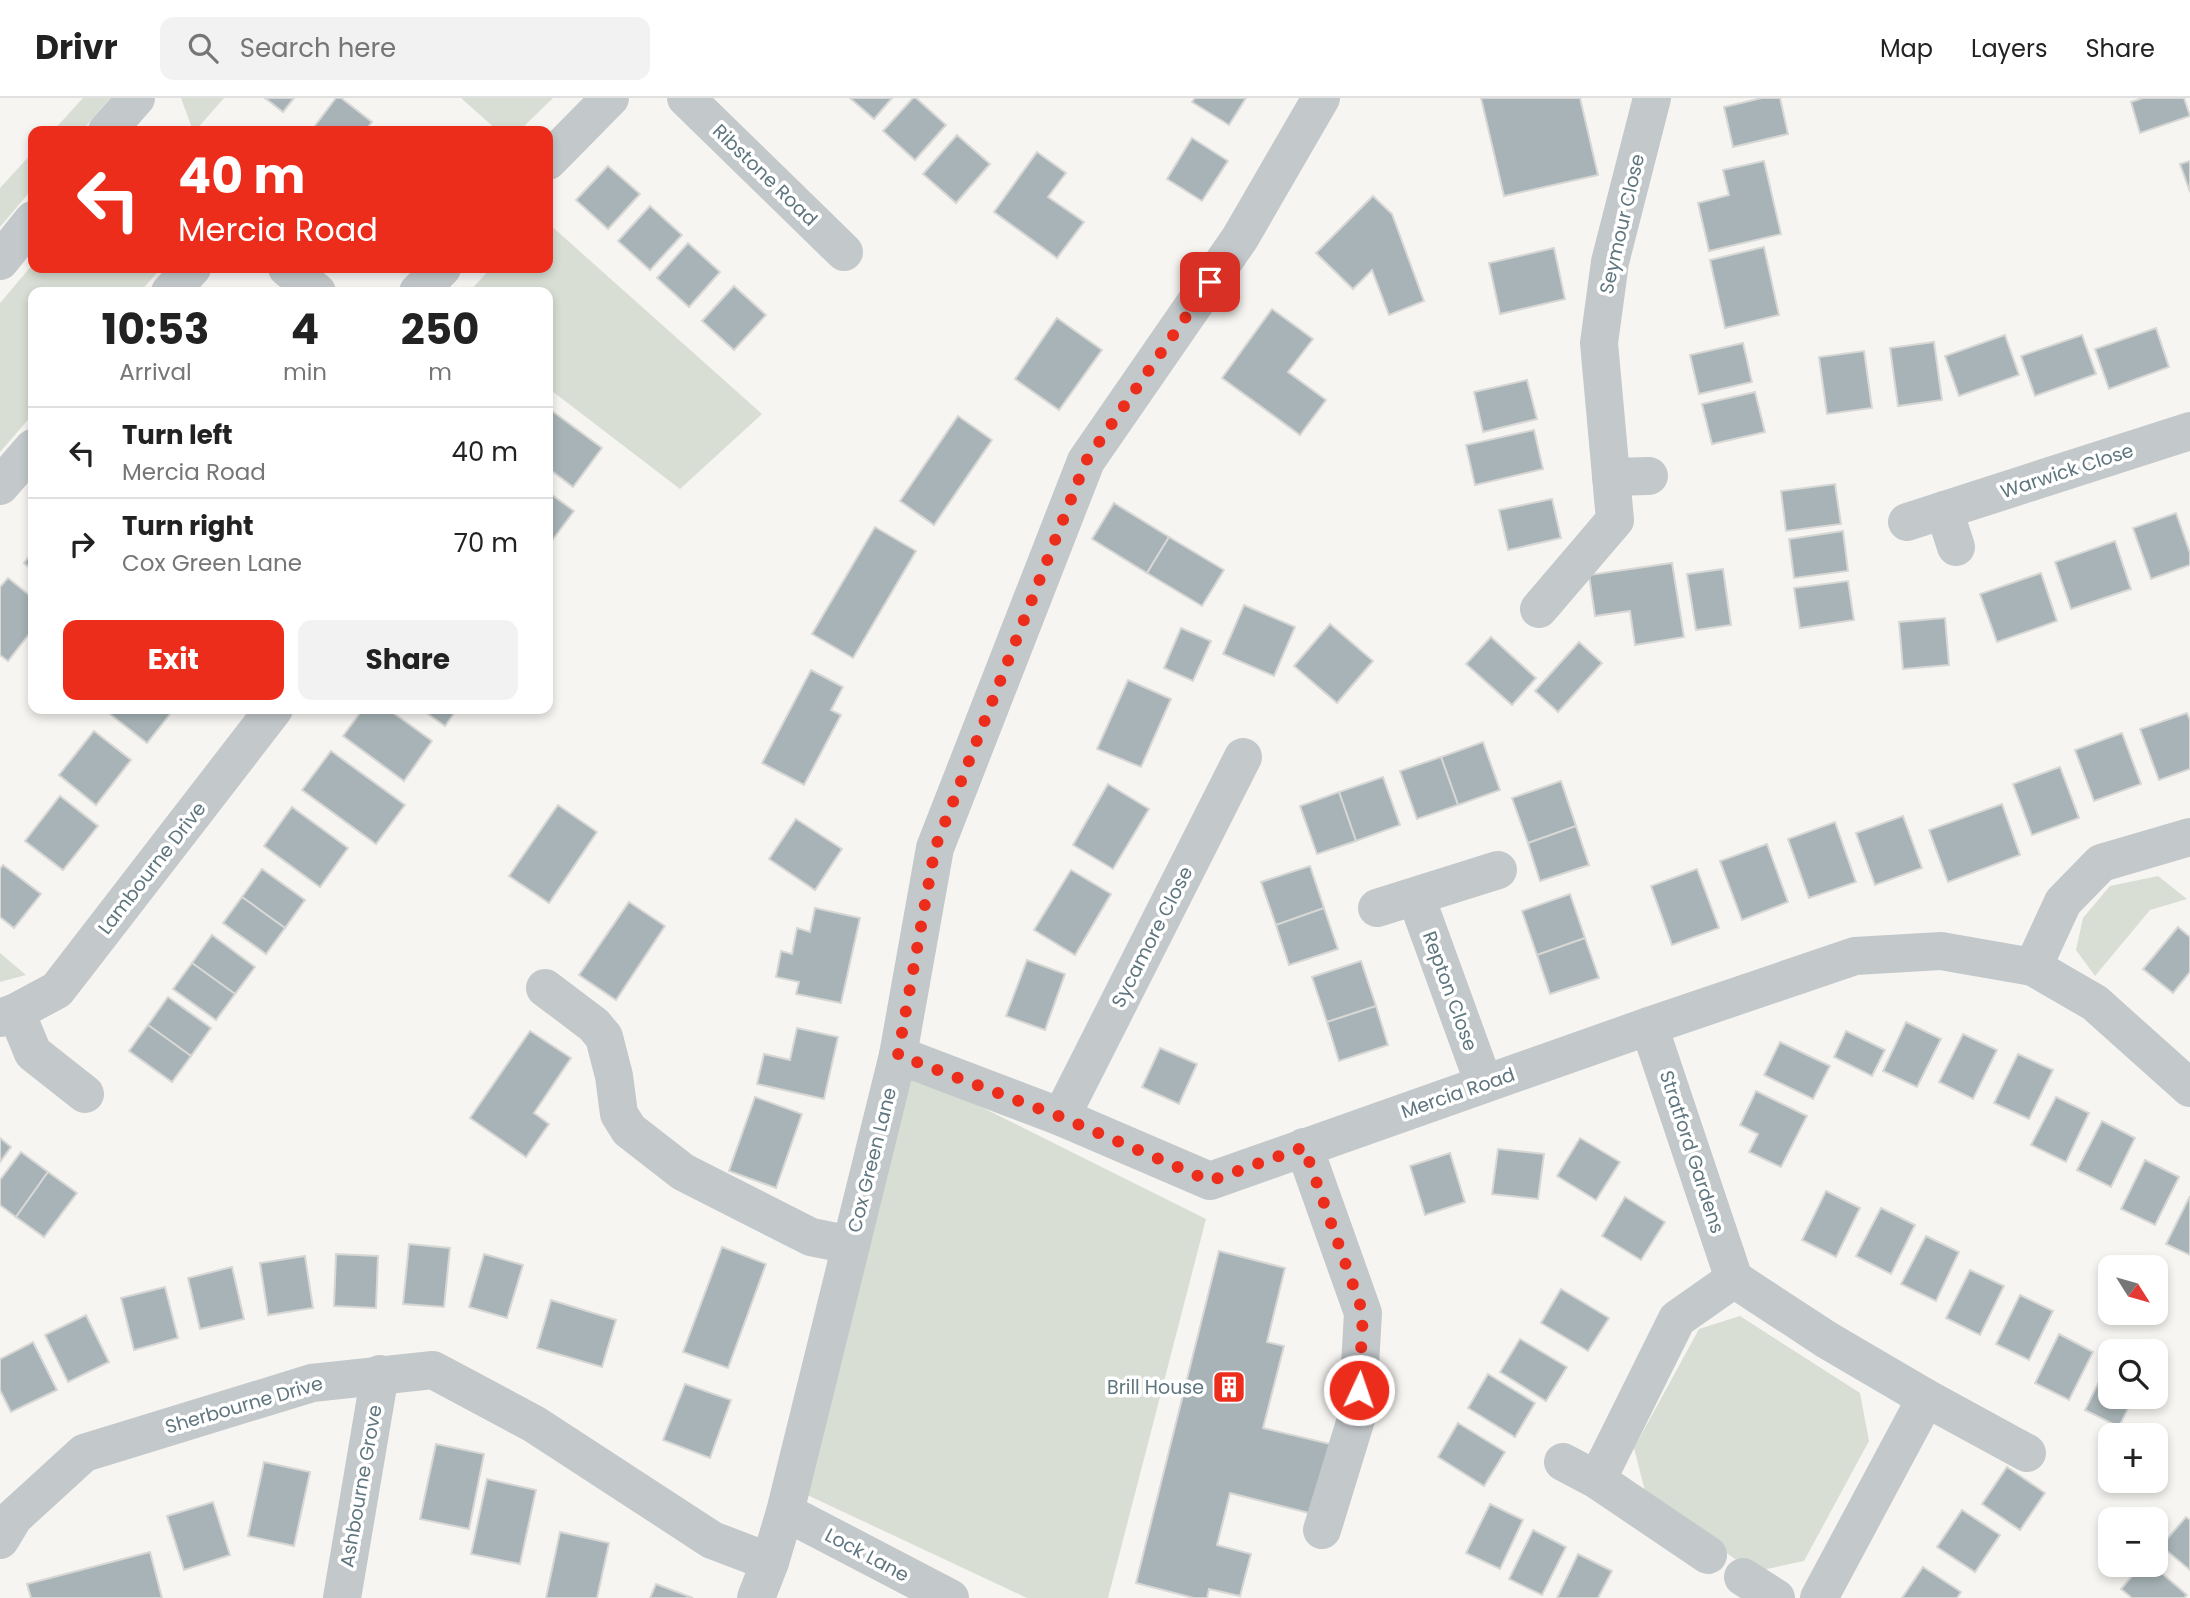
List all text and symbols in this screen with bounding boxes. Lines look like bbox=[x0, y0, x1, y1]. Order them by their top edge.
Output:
search box bbox=[160, 17, 650, 80]
text: Drivr bbox=[35, 24, 118, 71]
icon: search bbox=[184, 29, 222, 67]
text: Search here bbox=[240, 30, 396, 66]
text: Map bbox=[1880, 32, 1933, 65]
text: Layers bbox=[1971, 32, 2047, 65]
text: Share bbox=[2085, 32, 2155, 65]
street label: Ribstone Road bbox=[707, 118, 823, 232]
text: 40 m bbox=[178, 142, 305, 210]
street label: Seymour Close bbox=[1593, 151, 1651, 297]
icon: left bbox=[63, 154, 154, 245]
text: Mercia Road bbox=[178, 207, 378, 252]
pin bbox=[1180, 252, 1240, 312]
icon: arrive bbox=[1191, 263, 1229, 301]
text: 10:53 bbox=[102, 300, 209, 359]
text: 4 bbox=[291, 300, 319, 359]
text: 250 bbox=[401, 300, 479, 359]
text: Arrival bbox=[119, 356, 192, 388]
text: min bbox=[283, 356, 327, 388]
text: m bbox=[428, 356, 452, 388]
text: Turn left bbox=[122, 417, 233, 453]
icon: left bbox=[63, 434, 101, 472]
text: 40 m bbox=[452, 434, 518, 470]
street label: Warwick Close bbox=[1997, 437, 2137, 505]
text: Mercia Road bbox=[122, 456, 266, 488]
text: Turn right bbox=[122, 508, 254, 544]
icon: right bbox=[63, 525, 101, 563]
text: 70 m bbox=[454, 525, 518, 561]
text: Cox Green Lane bbox=[122, 547, 302, 579]
button: Exit bbox=[63, 620, 284, 700]
button: Share bbox=[298, 620, 518, 700]
street label: Lambourne Drive bbox=[92, 796, 212, 940]
street label: Sycamore Close bbox=[1105, 862, 1199, 1012]
street label: Repton Close bbox=[1416, 927, 1484, 1055]
street label: Mercia Road bbox=[1397, 1061, 1519, 1125]
street label: Stratford Gardens bbox=[1653, 1067, 1731, 1237]
street label: Cox Green Lane bbox=[841, 1085, 903, 1235]
north arrow bbox=[2098, 1255, 2168, 1325]
map controls bbox=[2098, 1255, 2168, 1577]
button: search bbox=[2098, 1339, 2168, 1409]
position arrow bbox=[1322, 1353, 1396, 1427]
building icon: Brill House bbox=[1210, 1368, 1248, 1406]
street label: Sherbourne Drive bbox=[162, 1370, 326, 1440]
place label: Brill House bbox=[1107, 1374, 1204, 1401]
street label: Ashbourne Grove bbox=[333, 1403, 389, 1569]
button: + bbox=[2098, 1423, 2168, 1493]
button: − bbox=[2098, 1507, 2168, 1577]
street label: Lock Lane bbox=[820, 1522, 914, 1588]

